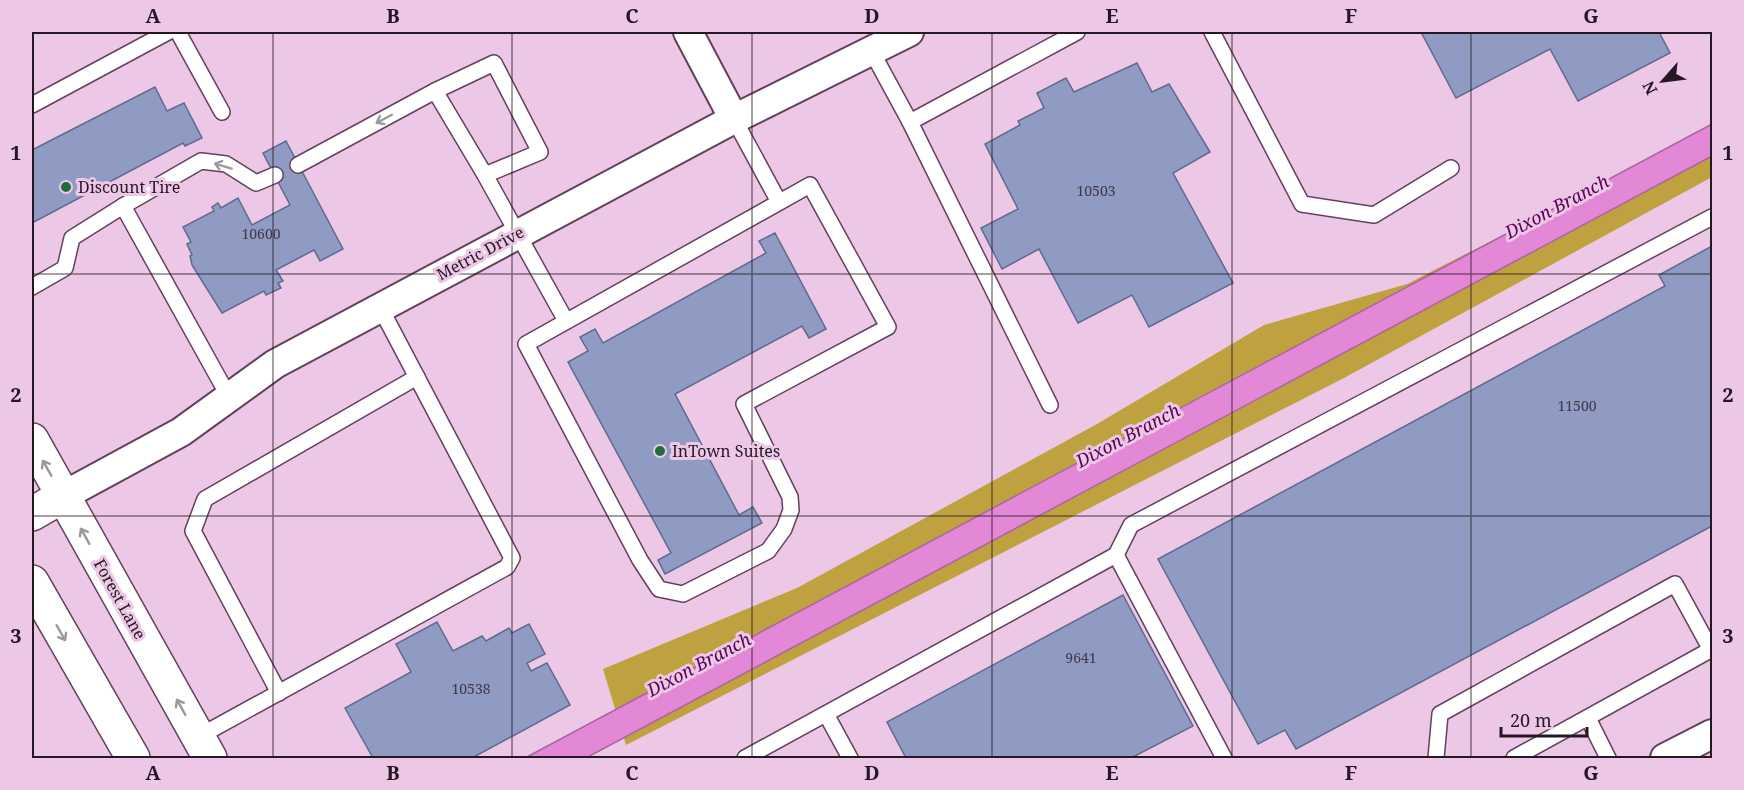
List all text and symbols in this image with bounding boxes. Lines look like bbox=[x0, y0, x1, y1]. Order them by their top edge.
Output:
text: A bbox=[145, 2, 161, 29]
text: B bbox=[386, 2, 400, 29]
text: C bbox=[625, 2, 639, 29]
text: D bbox=[864, 2, 880, 29]
text: E bbox=[1105, 2, 1119, 29]
text: F bbox=[1345, 2, 1357, 29]
text: G bbox=[1583, 2, 1599, 29]
north arrow bbox=[1633, 51, 1693, 111]
text: N bbox=[1637, 77, 1662, 99]
one-way arrow bbox=[376, 113, 393, 125]
text: 1 bbox=[10, 139, 22, 166]
text: 1 bbox=[1722, 139, 1734, 166]
one-way arrow bbox=[214, 160, 233, 171]
water label: Dixon Branch bbox=[1499, 168, 1613, 244]
place label: Discount Tire bbox=[78, 176, 180, 198]
marker: Discount Tire bbox=[59, 180, 73, 194]
house number: 10503 bbox=[1076, 181, 1116, 200]
street label: Metric Drive bbox=[432, 221, 528, 285]
house number: 10600 bbox=[241, 224, 281, 243]
text: 2 bbox=[10, 381, 22, 408]
text: 2 bbox=[1722, 381, 1734, 408]
house number: 11500 bbox=[1557, 396, 1597, 415]
water label: Dixon Branch bbox=[1070, 397, 1184, 473]
place label: InTown Suites bbox=[672, 440, 780, 462]
marker: InTown Suites bbox=[653, 444, 667, 458]
one-way arrow bbox=[41, 460, 53, 477]
one-way arrow bbox=[79, 527, 90, 545]
street label: Forest Lane bbox=[89, 555, 151, 643]
text: 3 bbox=[10, 622, 22, 649]
text: 3 bbox=[1722, 622, 1734, 649]
one-way arrow bbox=[55, 624, 67, 641]
water label: Dixon Branch bbox=[641, 626, 755, 702]
house number: 9641 bbox=[1065, 648, 1097, 667]
house number: 10538 bbox=[451, 679, 491, 698]
one-way arrow bbox=[175, 699, 186, 717]
scale bar bbox=[1501, 700, 1586, 738]
text: 20 m bbox=[1510, 708, 1552, 732]
text: A bbox=[145, 759, 161, 786]
text: B bbox=[386, 759, 400, 786]
text: C bbox=[625, 759, 639, 786]
text: D bbox=[864, 759, 880, 786]
text: E bbox=[1105, 759, 1119, 786]
text: F bbox=[1345, 759, 1357, 786]
text: G bbox=[1583, 759, 1599, 786]

